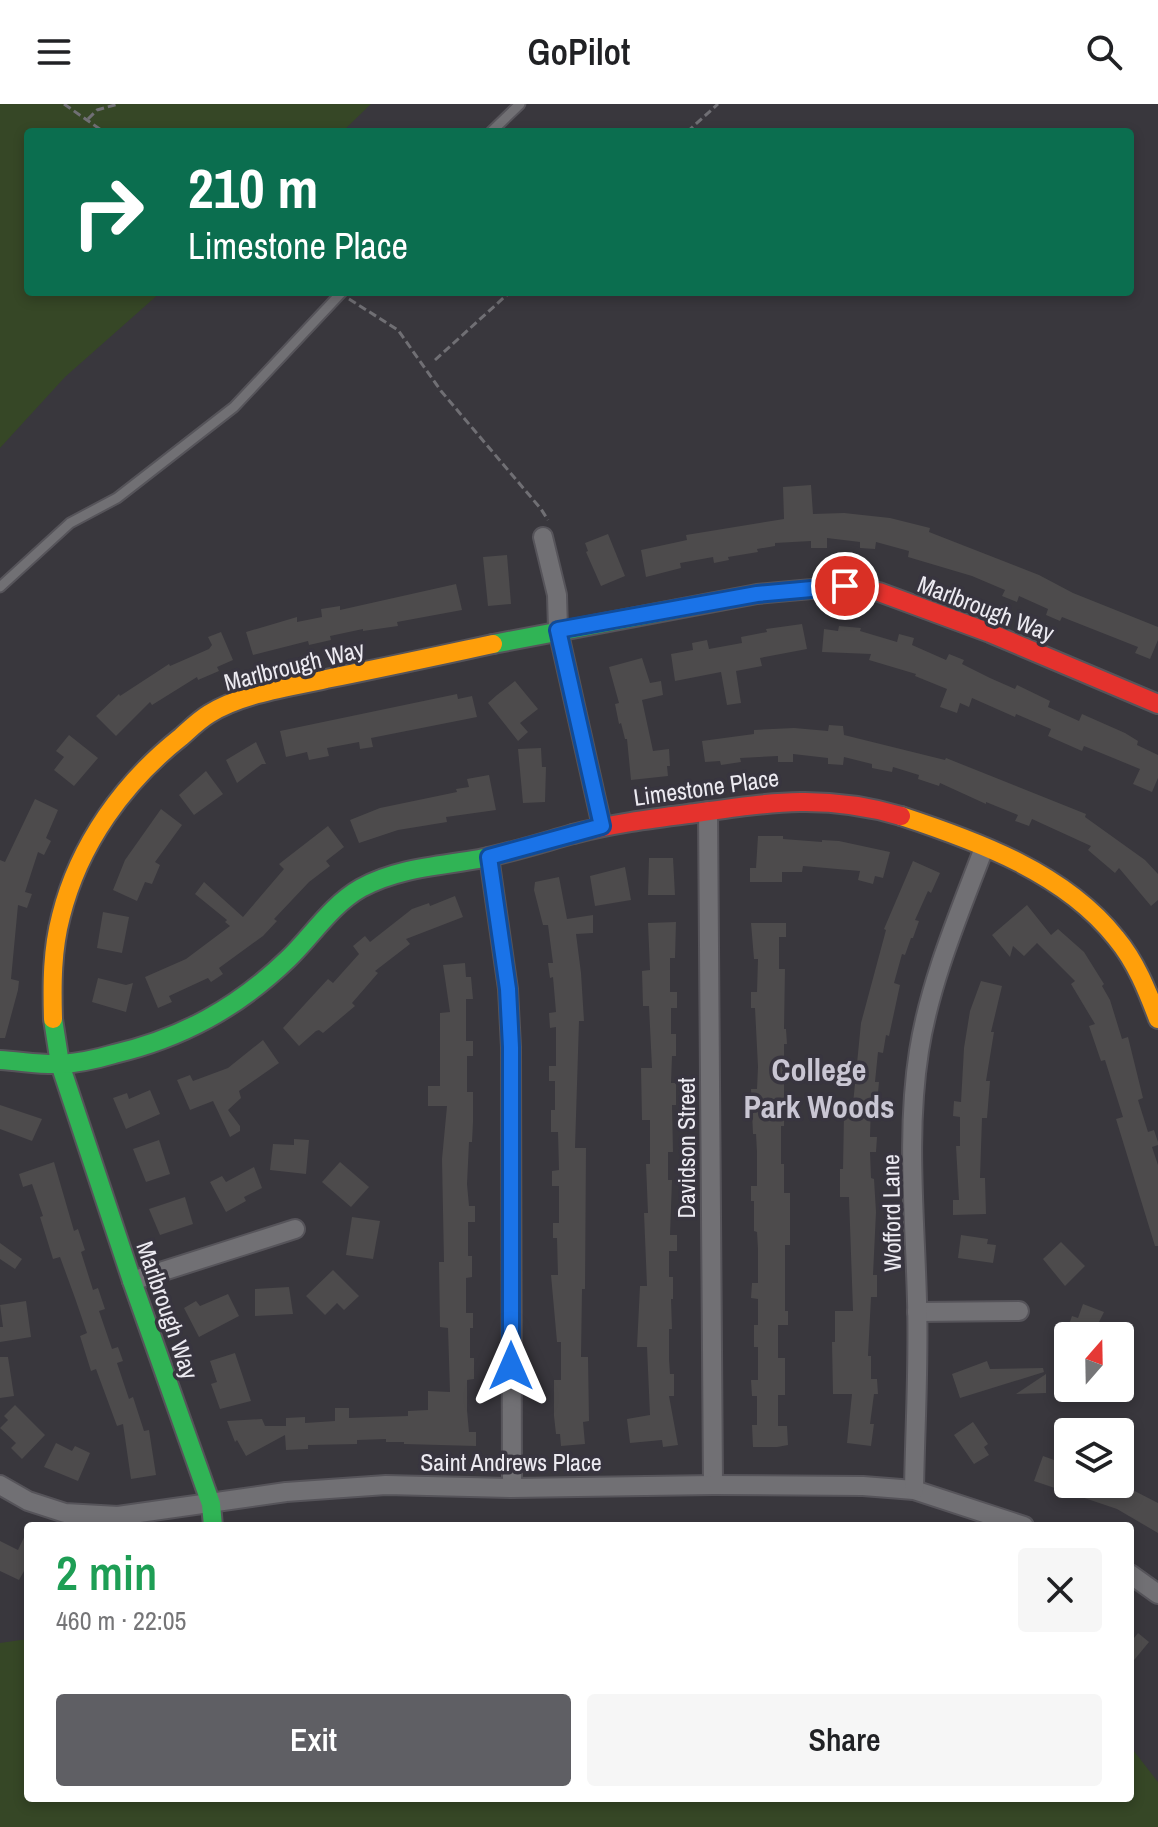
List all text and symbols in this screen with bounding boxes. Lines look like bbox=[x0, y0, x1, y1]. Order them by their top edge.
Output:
text: GoPilot bbox=[528, 28, 630, 76]
icon: menu bbox=[32, 30, 76, 74]
icon: search bbox=[1082, 30, 1126, 74]
text: 210 m bbox=[188, 150, 318, 225]
icon: right bbox=[56, 160, 160, 264]
text: Limestone Place bbox=[188, 222, 408, 270]
pin bbox=[811, 552, 879, 620]
icon: arrive bbox=[823, 564, 867, 608]
street label: Marlbrough Way bbox=[913, 567, 1059, 649]
street label: Marlbrough Way bbox=[220, 632, 368, 698]
street label: Limestone Place bbox=[631, 761, 781, 813]
district label: College Park Woods bbox=[743, 1048, 895, 1128]
street label: Davidson Street bbox=[670, 1077, 702, 1219]
street label: Wofford Lane bbox=[874, 1154, 908, 1272]
street label: Marlbrough Way bbox=[129, 1237, 207, 1383]
north arrow bbox=[1054, 1322, 1134, 1402]
map controls bbox=[1054, 1322, 1134, 1498]
position arrow bbox=[469, 1324, 553, 1408]
button: layers bbox=[1054, 1418, 1134, 1498]
street label: Saint Andrews Place bbox=[420, 1446, 602, 1478]
text: 2 min bbox=[56, 1540, 157, 1605]
button: close bbox=[1018, 1548, 1102, 1632]
text: 460 m · 22:05 bbox=[56, 1603, 186, 1638]
button: Exit bbox=[56, 1694, 571, 1786]
button: Share bbox=[587, 1694, 1102, 1786]

